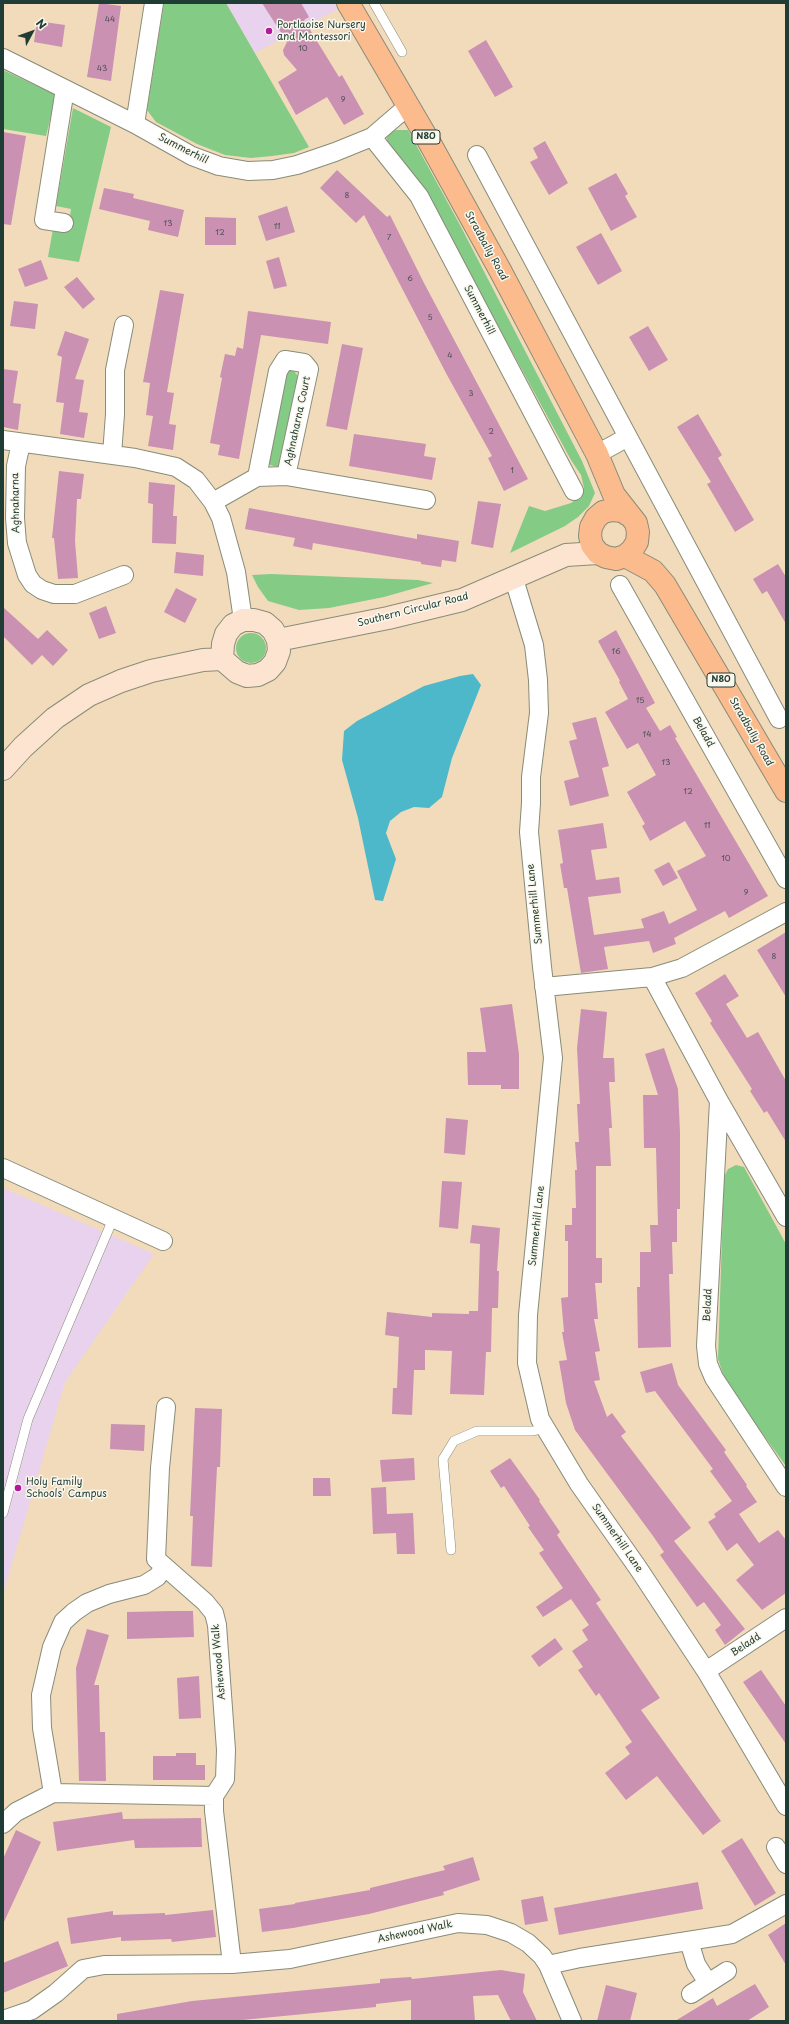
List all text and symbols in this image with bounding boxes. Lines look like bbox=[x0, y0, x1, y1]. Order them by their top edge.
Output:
north arrow bbox=[12, 12, 52, 52]
text: N bbox=[32, 15, 51, 33]
house number: 44 bbox=[105, 15, 115, 25]
place label: Portlaoise Nursery and Montessori bbox=[277, 19, 366, 42]
marker: Portlaoise Nursery and Montessori bbox=[264, 26, 274, 36]
house number: 10 bbox=[298, 44, 308, 54]
house number: 43 bbox=[97, 64, 107, 74]
house number: 9 bbox=[341, 95, 345, 105]
road number: N80 bbox=[412, 130, 440, 144]
street label: Summerhill bbox=[156, 131, 210, 167]
house number: 8 bbox=[345, 191, 349, 201]
street label: Stradbally Road bbox=[462, 209, 510, 283]
house number: 13 bbox=[164, 219, 172, 229]
house number: 11 bbox=[274, 222, 280, 232]
house number: 12 bbox=[215, 228, 225, 238]
house number: 7 bbox=[387, 233, 391, 243]
house number: 6 bbox=[407, 274, 413, 284]
street label: Summerhill bbox=[461, 283, 497, 337]
house number: 5 bbox=[427, 313, 433, 323]
house number: 4 bbox=[447, 351, 453, 361]
street label: Aghnaharna Court bbox=[283, 375, 313, 467]
house number: 3 bbox=[468, 389, 474, 399]
house number: 2 bbox=[488, 427, 494, 437]
house number: 1 bbox=[510, 466, 514, 476]
street label: Aghnaharna bbox=[9, 473, 23, 533]
street label: Southern Circular Road bbox=[356, 590, 470, 630]
house number: 16 bbox=[611, 647, 621, 657]
road number: N80 bbox=[707, 673, 735, 687]
street label: Stradbally Road bbox=[726, 695, 776, 769]
house number: 15 bbox=[636, 696, 644, 706]
street label: Beladd bbox=[690, 715, 716, 749]
house number: 14 bbox=[643, 730, 651, 740]
house number: 13 bbox=[662, 758, 670, 768]
house number: 12 bbox=[683, 787, 693, 797]
house number: 11 bbox=[704, 821, 710, 831]
house number: 10 bbox=[721, 854, 731, 864]
street label: Summerhill Lane bbox=[525, 863, 545, 945]
house number: 9 bbox=[744, 888, 748, 898]
house number: 8 bbox=[772, 952, 776, 962]
street label: Summerhill Lane bbox=[527, 1185, 547, 1267]
street label: Beladd bbox=[701, 1288, 715, 1322]
place label: Holy Family Schools' Campus bbox=[26, 1476, 107, 1500]
marker: Holy Family Schools' Campus bbox=[13, 1483, 23, 1493]
street label: Summerhill Lane bbox=[589, 1501, 645, 1575]
street label: Ashewood Walk bbox=[210, 1623, 228, 1701]
street label: Beladd bbox=[729, 1631, 763, 1659]
street label: Ashewood Walk bbox=[376, 1918, 454, 1946]

